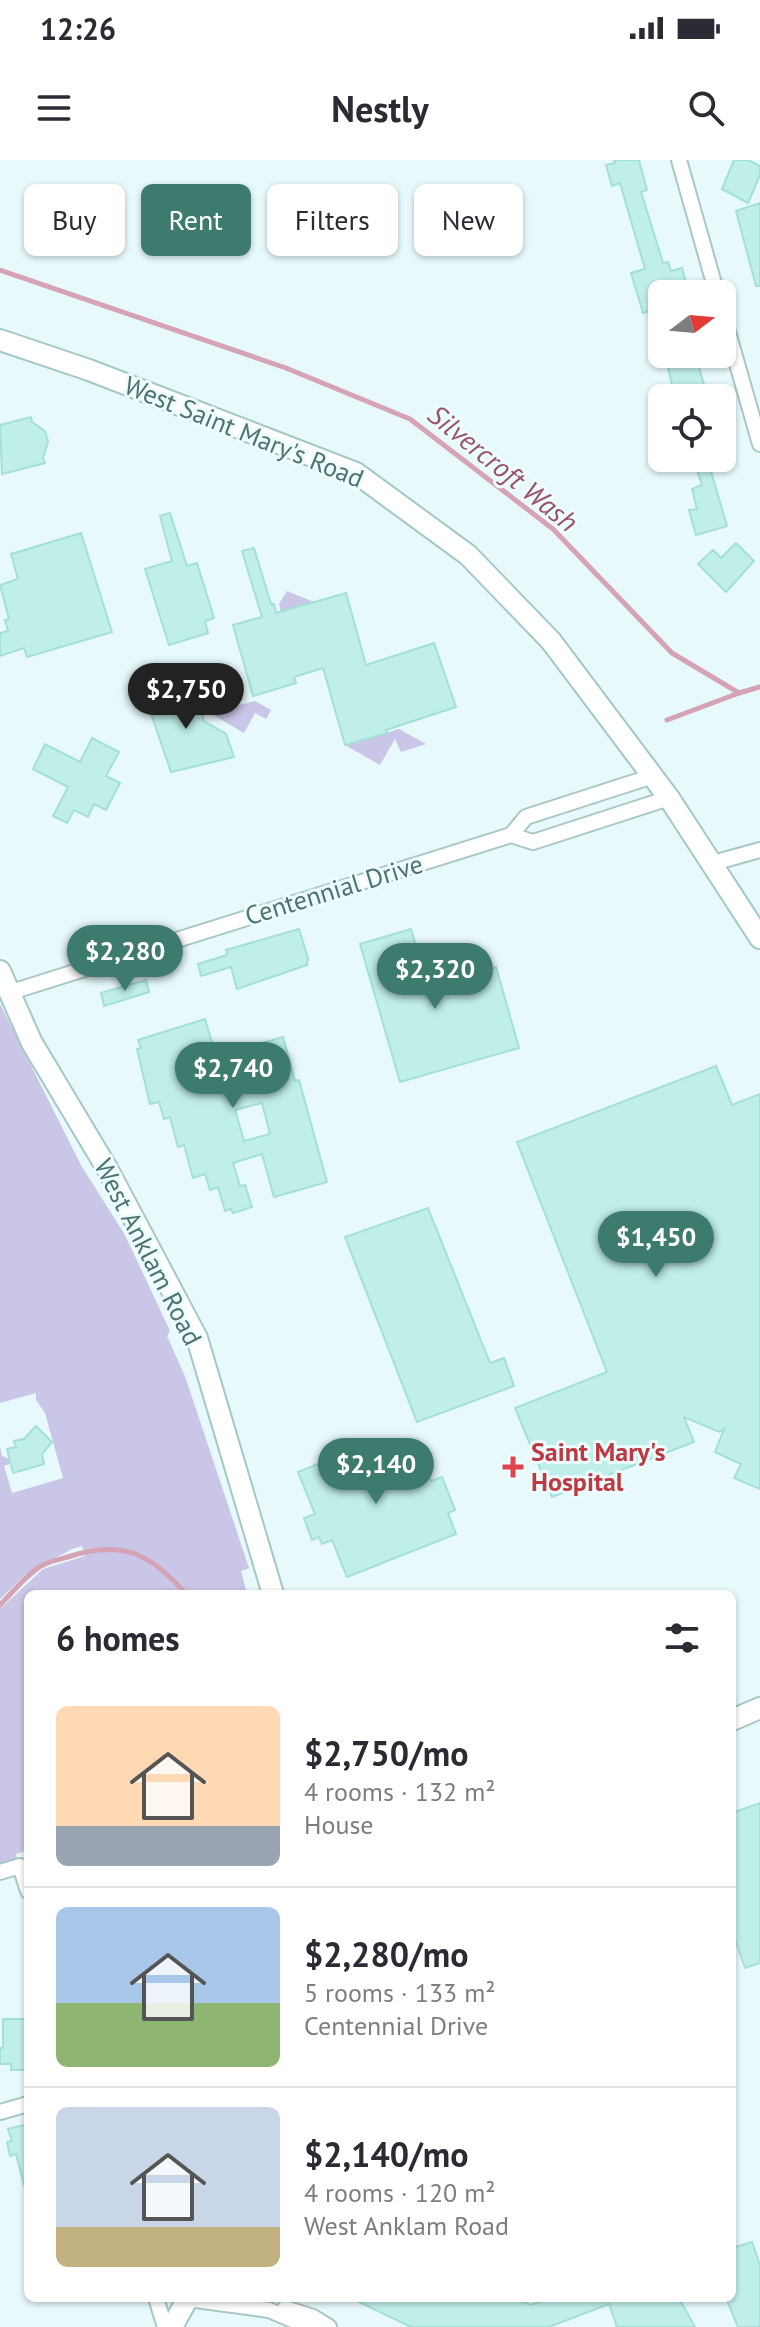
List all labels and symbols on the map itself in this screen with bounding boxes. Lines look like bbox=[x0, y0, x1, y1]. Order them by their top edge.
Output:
north arrow bbox=[648, 280, 736, 368]
street label: West Saint Mary's Road bbox=[120, 368, 369, 495]
water label: Silvercroft Wash bbox=[421, 396, 586, 540]
pin: $2,750 bbox=[121, 663, 251, 731]
street label: Centennial Drive bbox=[241, 847, 427, 932]
pin: $2,280 bbox=[60, 925, 190, 993]
pin: $2,320 bbox=[370, 943, 500, 1011]
pin: $2,740 bbox=[168, 1042, 298, 1110]
street label: West Anklam Road bbox=[87, 1153, 210, 1351]
pin: $1,450 bbox=[591, 1211, 721, 1279]
place label: Saint Mary's Hospital bbox=[531, 1435, 665, 1498]
pin: $2,140 bbox=[311, 1438, 441, 1506]
marker: Saint Mary's Hospital bbox=[502, 1456, 524, 1478]

